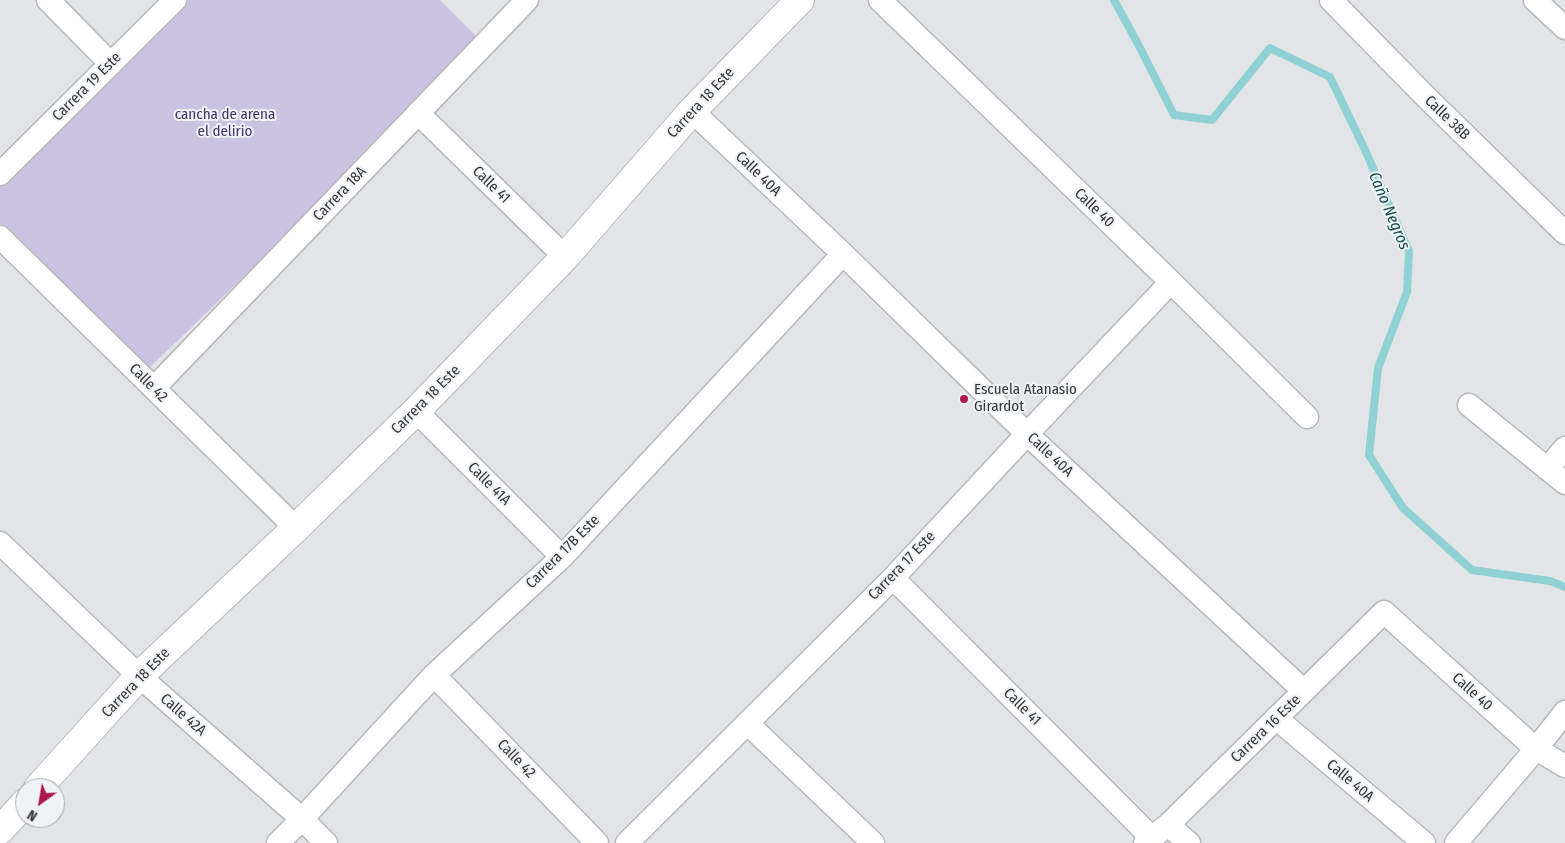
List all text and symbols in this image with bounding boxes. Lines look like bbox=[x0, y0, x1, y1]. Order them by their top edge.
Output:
street label: Carrera 19 Este bbox=[49, 49, 125, 125]
street label: Carrera 18 Este bbox=[664, 64, 738, 142]
street label: Calle 38B bbox=[1421, 92, 1473, 144]
park label: cancha de arena el delirio bbox=[175, 106, 275, 141]
street label: Calle 40A bbox=[731, 148, 785, 200]
street label: Carrera 18A bbox=[310, 163, 370, 225]
street label: Calle 41 bbox=[468, 163, 514, 207]
water label: Caño Negros bbox=[1364, 169, 1414, 253]
street label: Calle 40 bbox=[1070, 185, 1118, 231]
street label: Calle 42 bbox=[125, 360, 171, 406]
street label: Carrera 18 Este bbox=[388, 362, 464, 438]
place label: Escuela Atanasio Girardot bbox=[974, 381, 1077, 416]
marker: Escuela Atanasio Girardot bbox=[958, 393, 970, 405]
street label: Calle 40A bbox=[1023, 429, 1077, 481]
street label: Calle 41A bbox=[464, 459, 514, 509]
street label: Carrera 17B Este bbox=[522, 511, 604, 593]
street label: Carrera 17 Este bbox=[865, 528, 939, 604]
street label: Carrera 18 Este bbox=[98, 644, 174, 722]
street label: Calle 40 bbox=[1448, 669, 1496, 715]
street label: Calle 41 bbox=[999, 684, 1045, 730]
street label: Calle 42A bbox=[156, 690, 210, 740]
street label: Carrera 16 Este bbox=[1227, 691, 1305, 767]
street label: Calle 42 bbox=[493, 736, 539, 782]
street label: Calle 40A bbox=[1323, 756, 1377, 806]
north arrow bbox=[15, 778, 65, 828]
text: N bbox=[24, 806, 40, 825]

